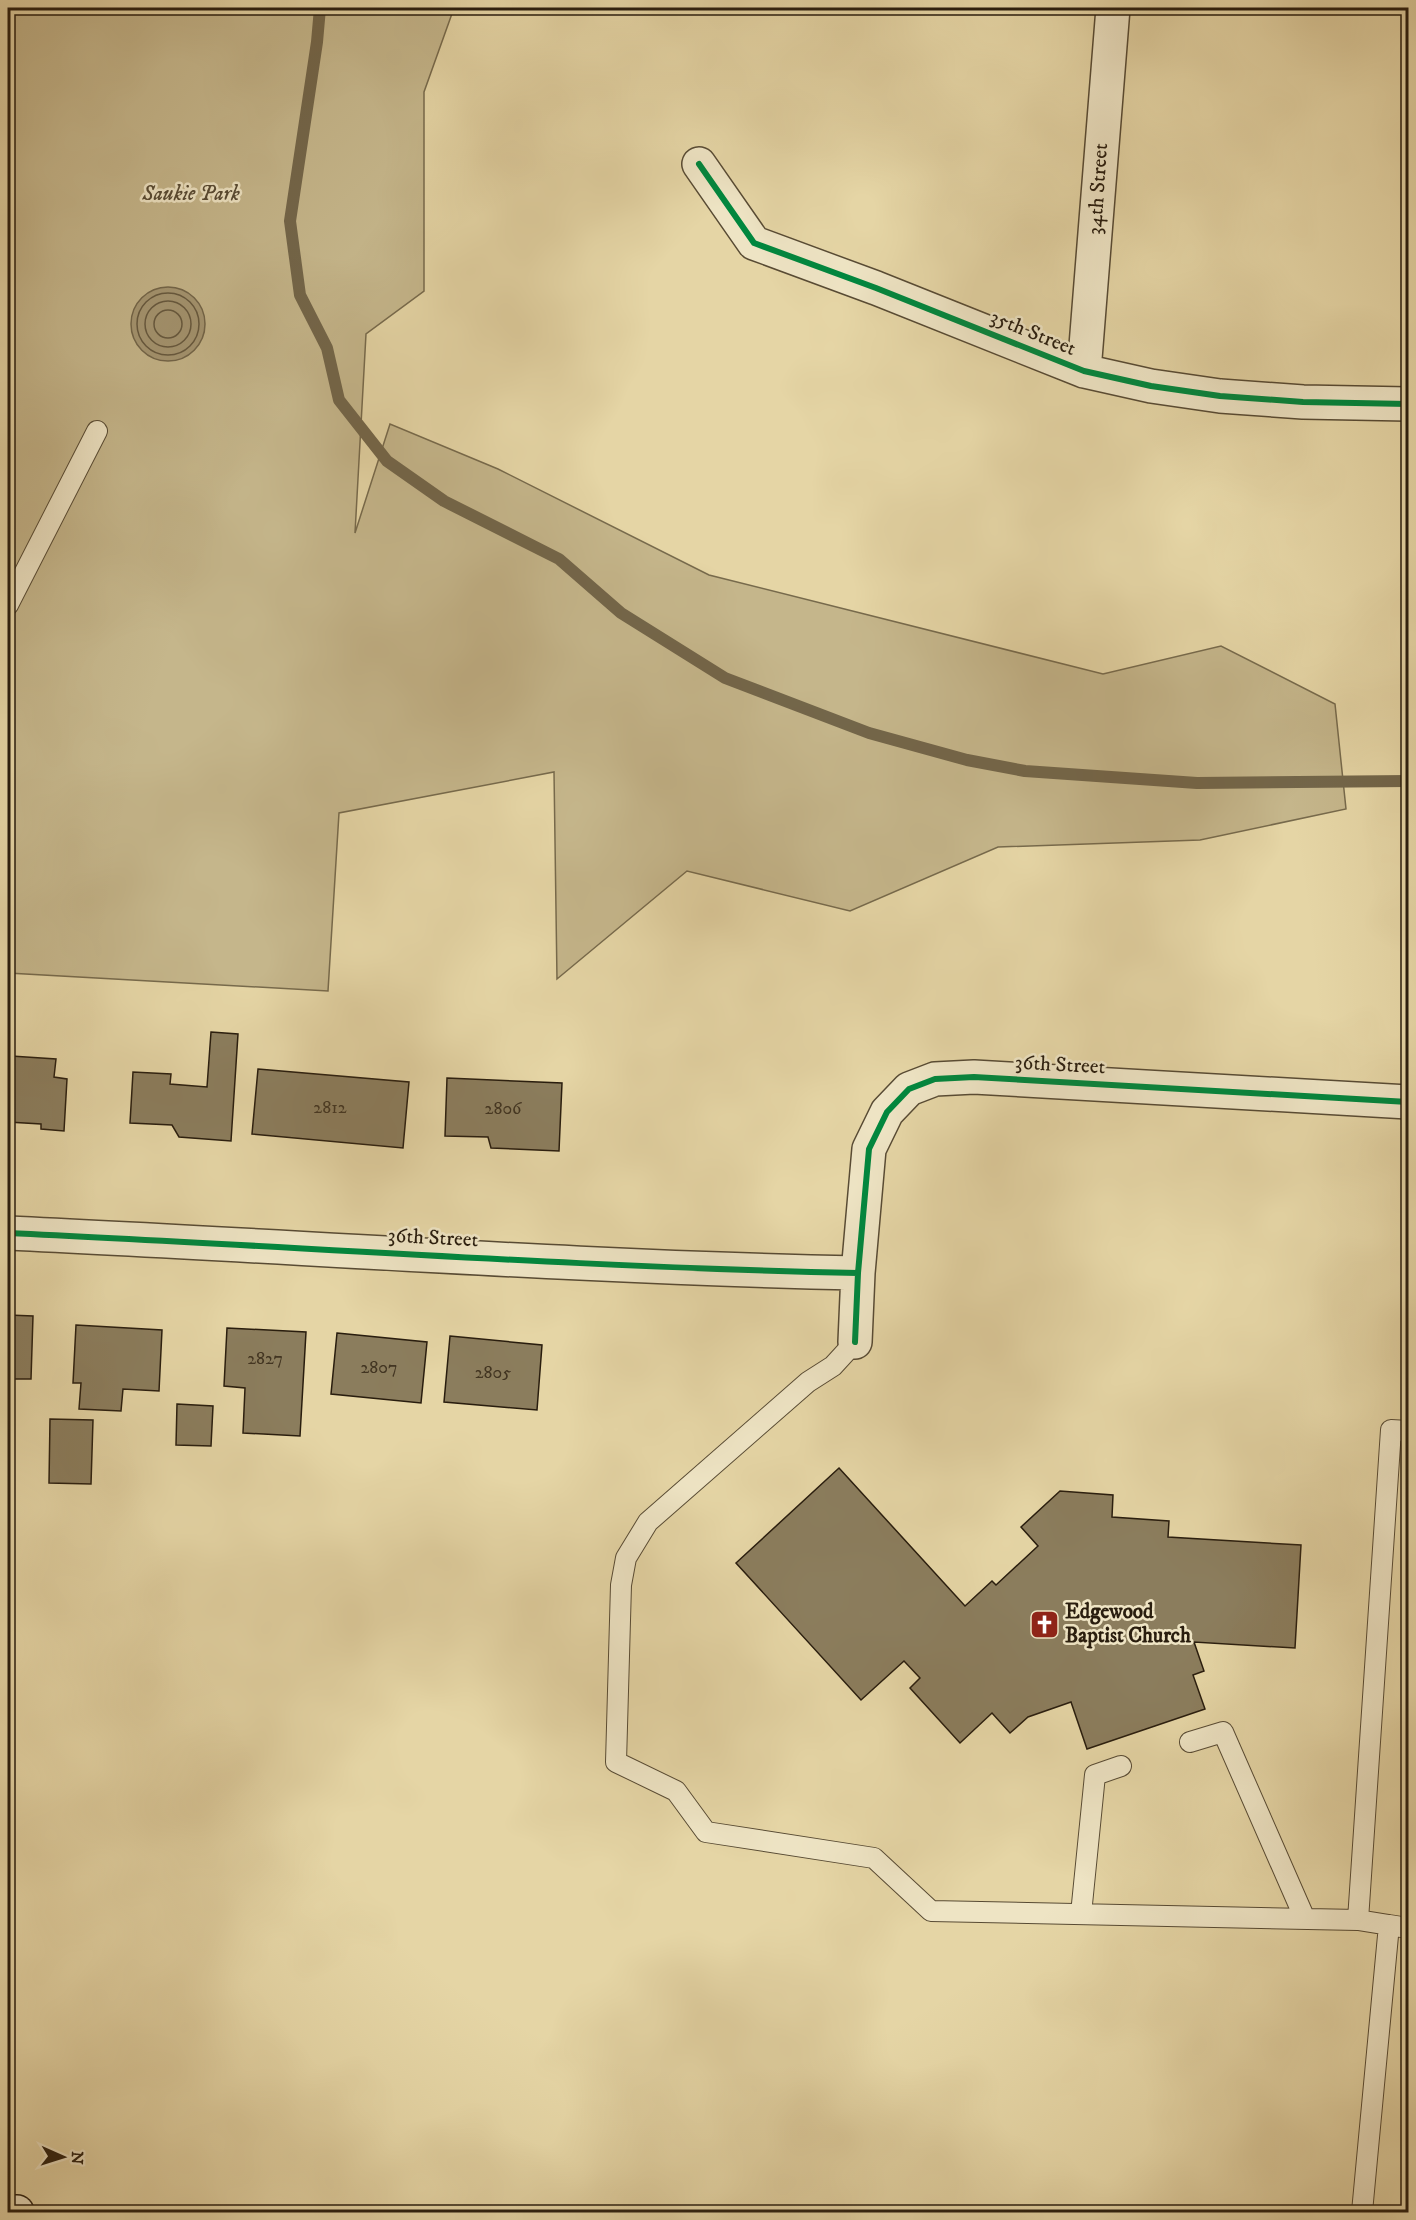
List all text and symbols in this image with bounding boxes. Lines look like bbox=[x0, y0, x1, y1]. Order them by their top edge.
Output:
street label: 34th Street bbox=[1082, 142, 1114, 236]
park label: Saukie Park bbox=[141, 181, 240, 207]
street label: 35th Street bbox=[986, 304, 1080, 362]
street label: 36th Street bbox=[1014, 1050, 1106, 1080]
house number: 2812 bbox=[313, 1097, 347, 1119]
house number: 2806 bbox=[485, 1098, 522, 1120]
street label: 36th Street bbox=[387, 1223, 479, 1253]
house number: 2827 bbox=[247, 1348, 283, 1370]
house number: 2807 bbox=[360, 1357, 398, 1379]
house number: 2805 bbox=[475, 1362, 511, 1384]
place label: Edgewood Baptist Church bbox=[1065, 1599, 1192, 1649]
church icon: Edgewood Baptist Church bbox=[1028, 1608, 1060, 1640]
north arrow bbox=[33, 2127, 93, 2187]
text: N bbox=[67, 2151, 87, 2165]

